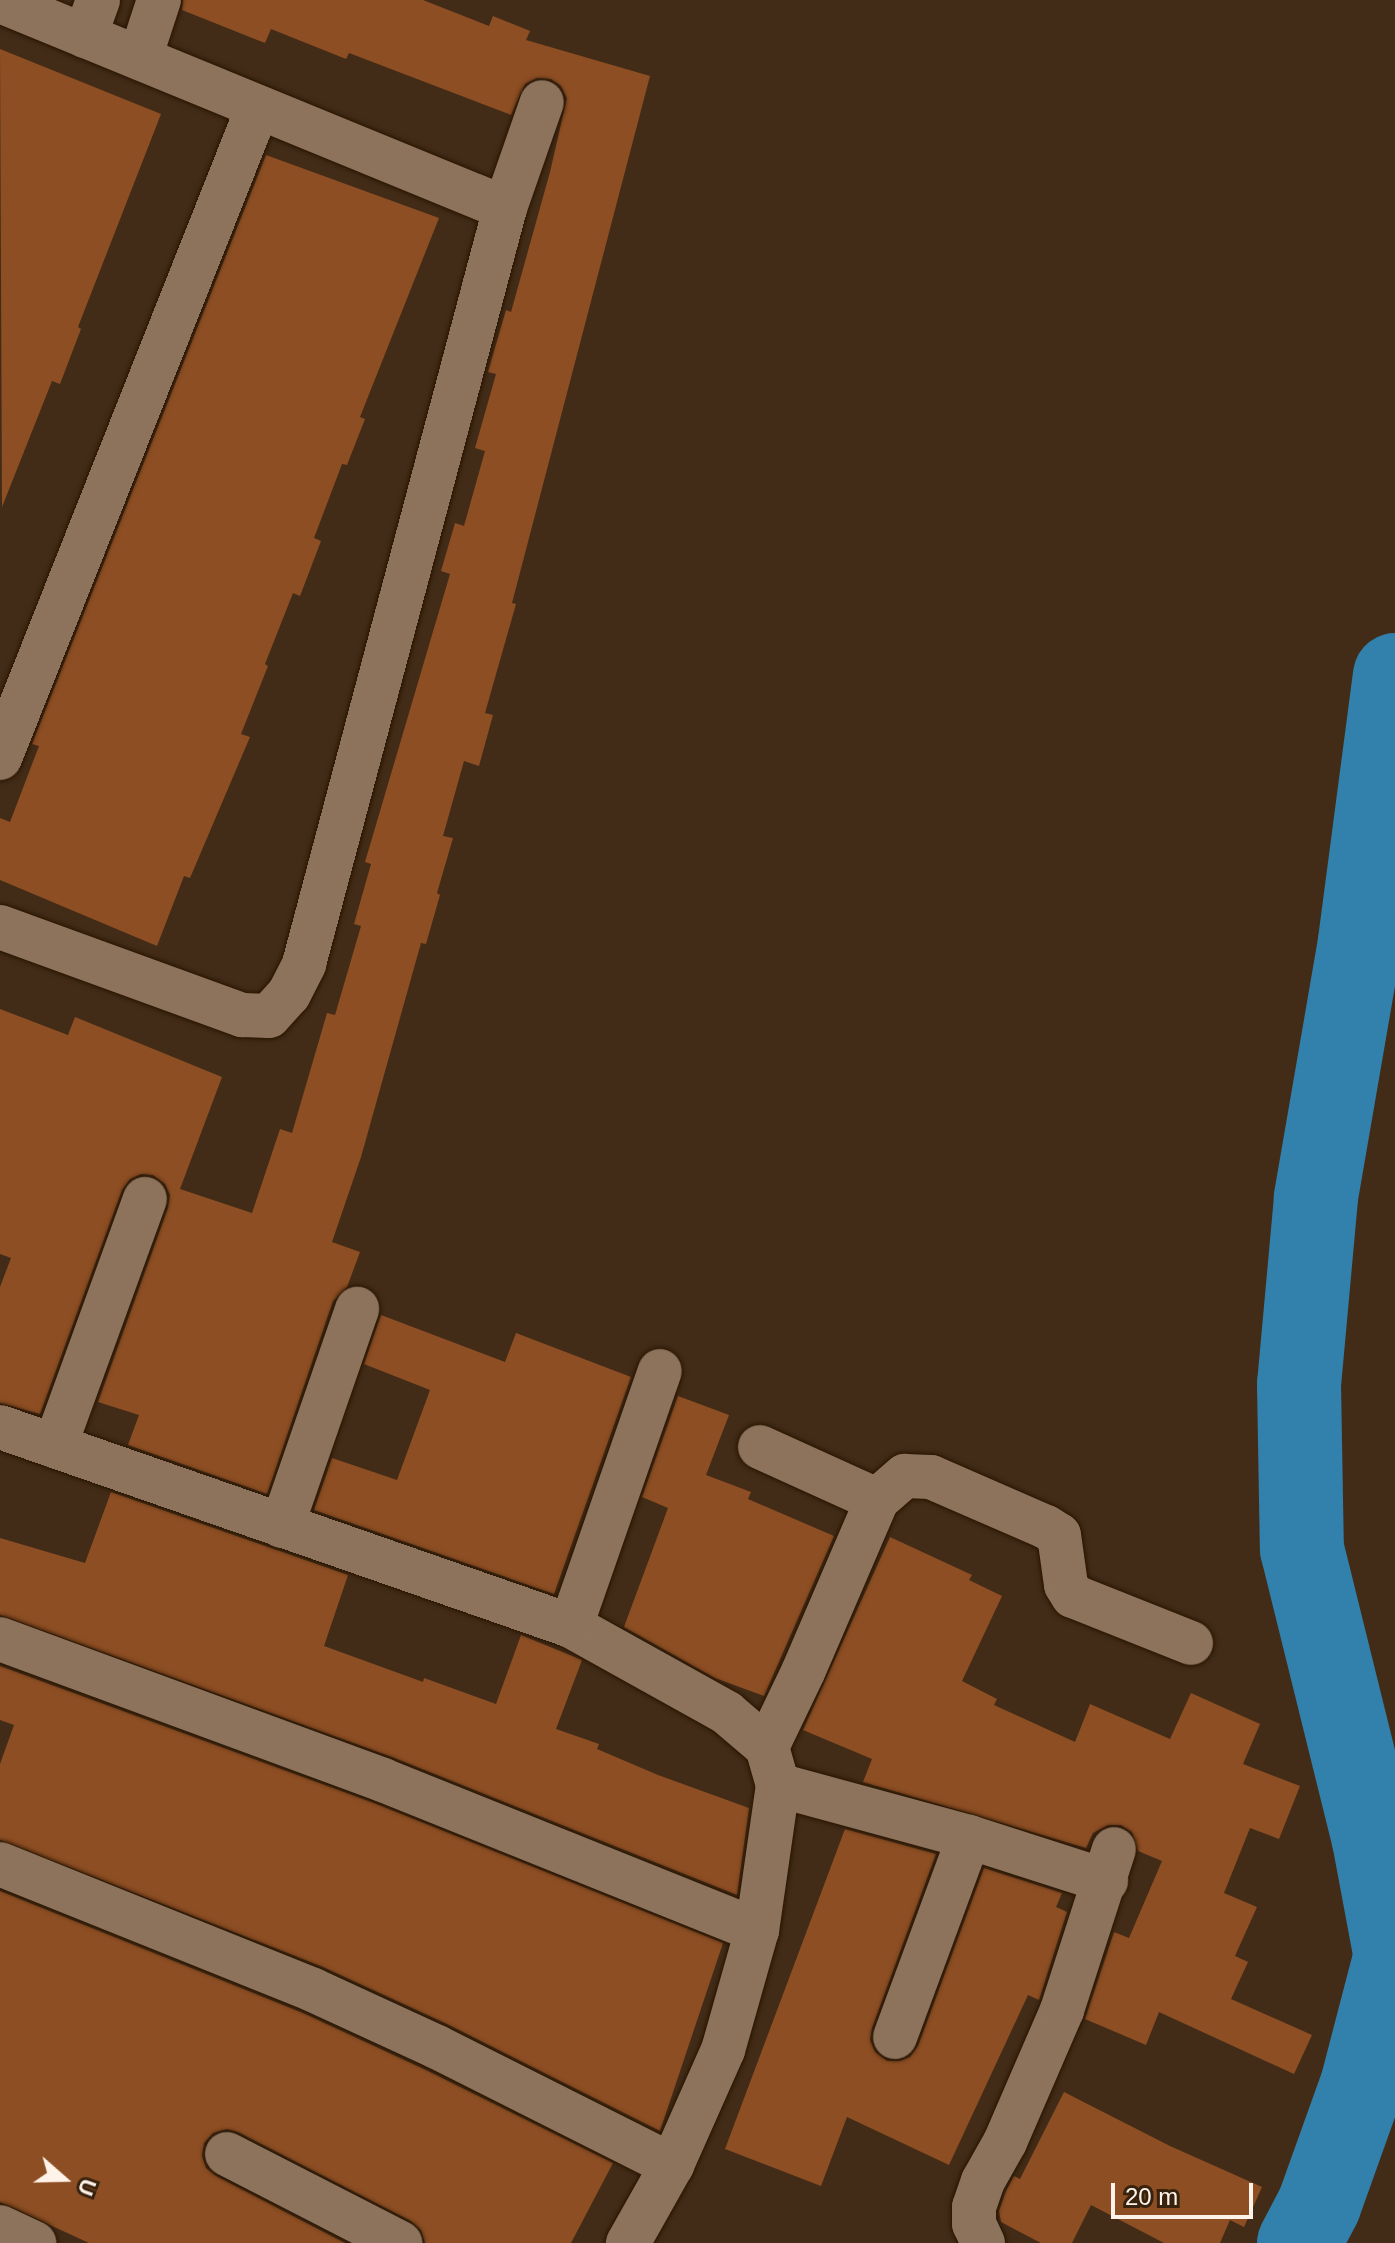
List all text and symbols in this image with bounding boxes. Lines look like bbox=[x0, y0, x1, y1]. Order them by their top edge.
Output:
north arrow bbox=[24, 2139, 104, 2219]
scale bar bbox=[1115, 2167, 1257, 2217]
text: U bbox=[73, 2176, 101, 2199]
text: 20 m bbox=[1125, 2183, 1178, 2210]

